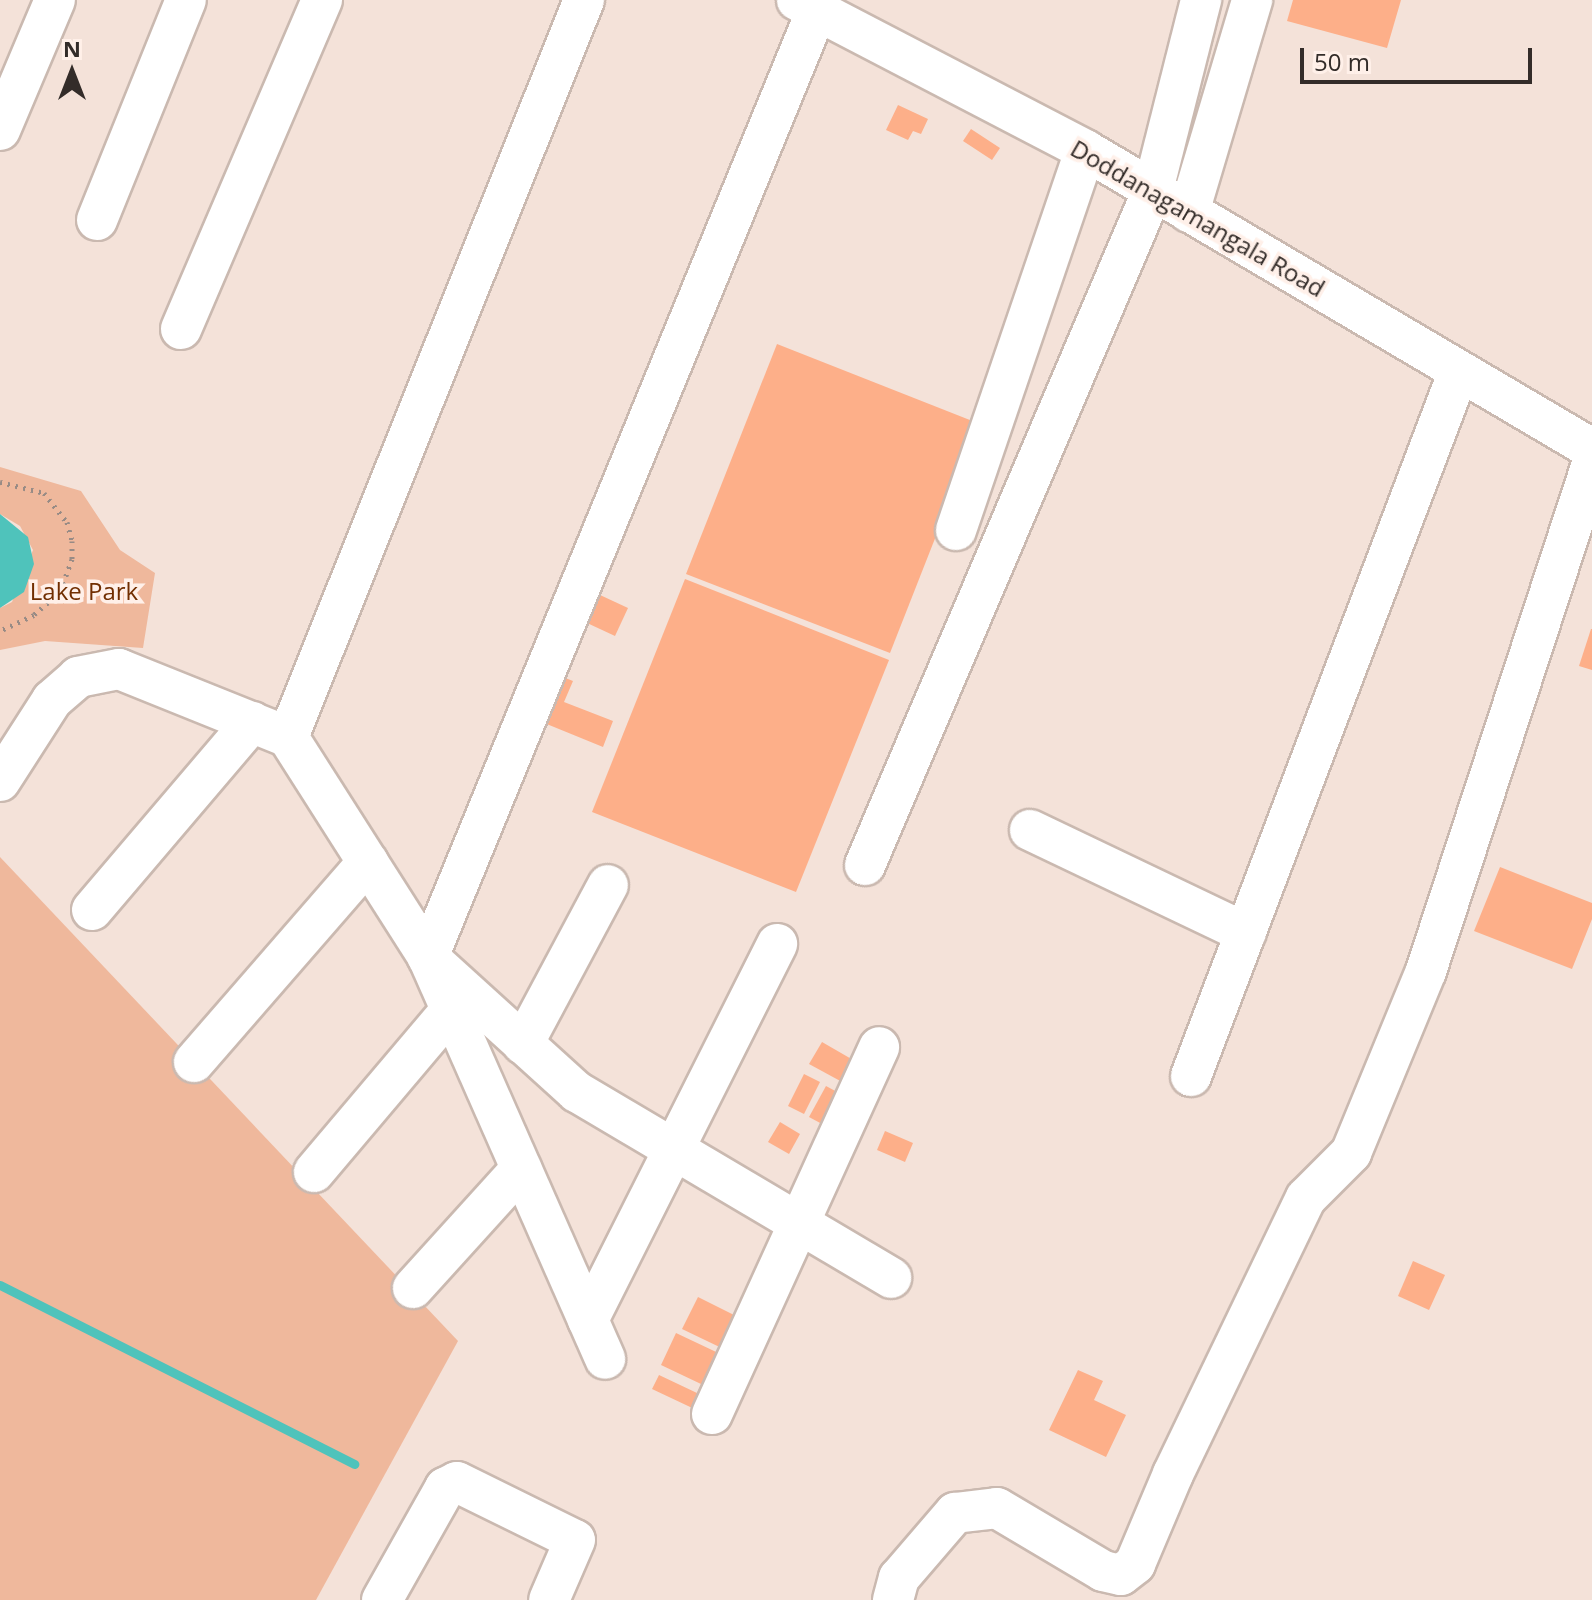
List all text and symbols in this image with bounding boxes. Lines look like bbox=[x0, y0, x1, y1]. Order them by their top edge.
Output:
north arrow bbox=[32, 32, 112, 112]
scale bar bbox=[1304, 32, 1536, 82]
text: N bbox=[63, 33, 81, 63]
text: 50 m bbox=[1314, 45, 1370, 78]
street label: Doddanagamangala Road bbox=[1066, 133, 1330, 303]
park label: Lake Park bbox=[30, 577, 138, 605]

